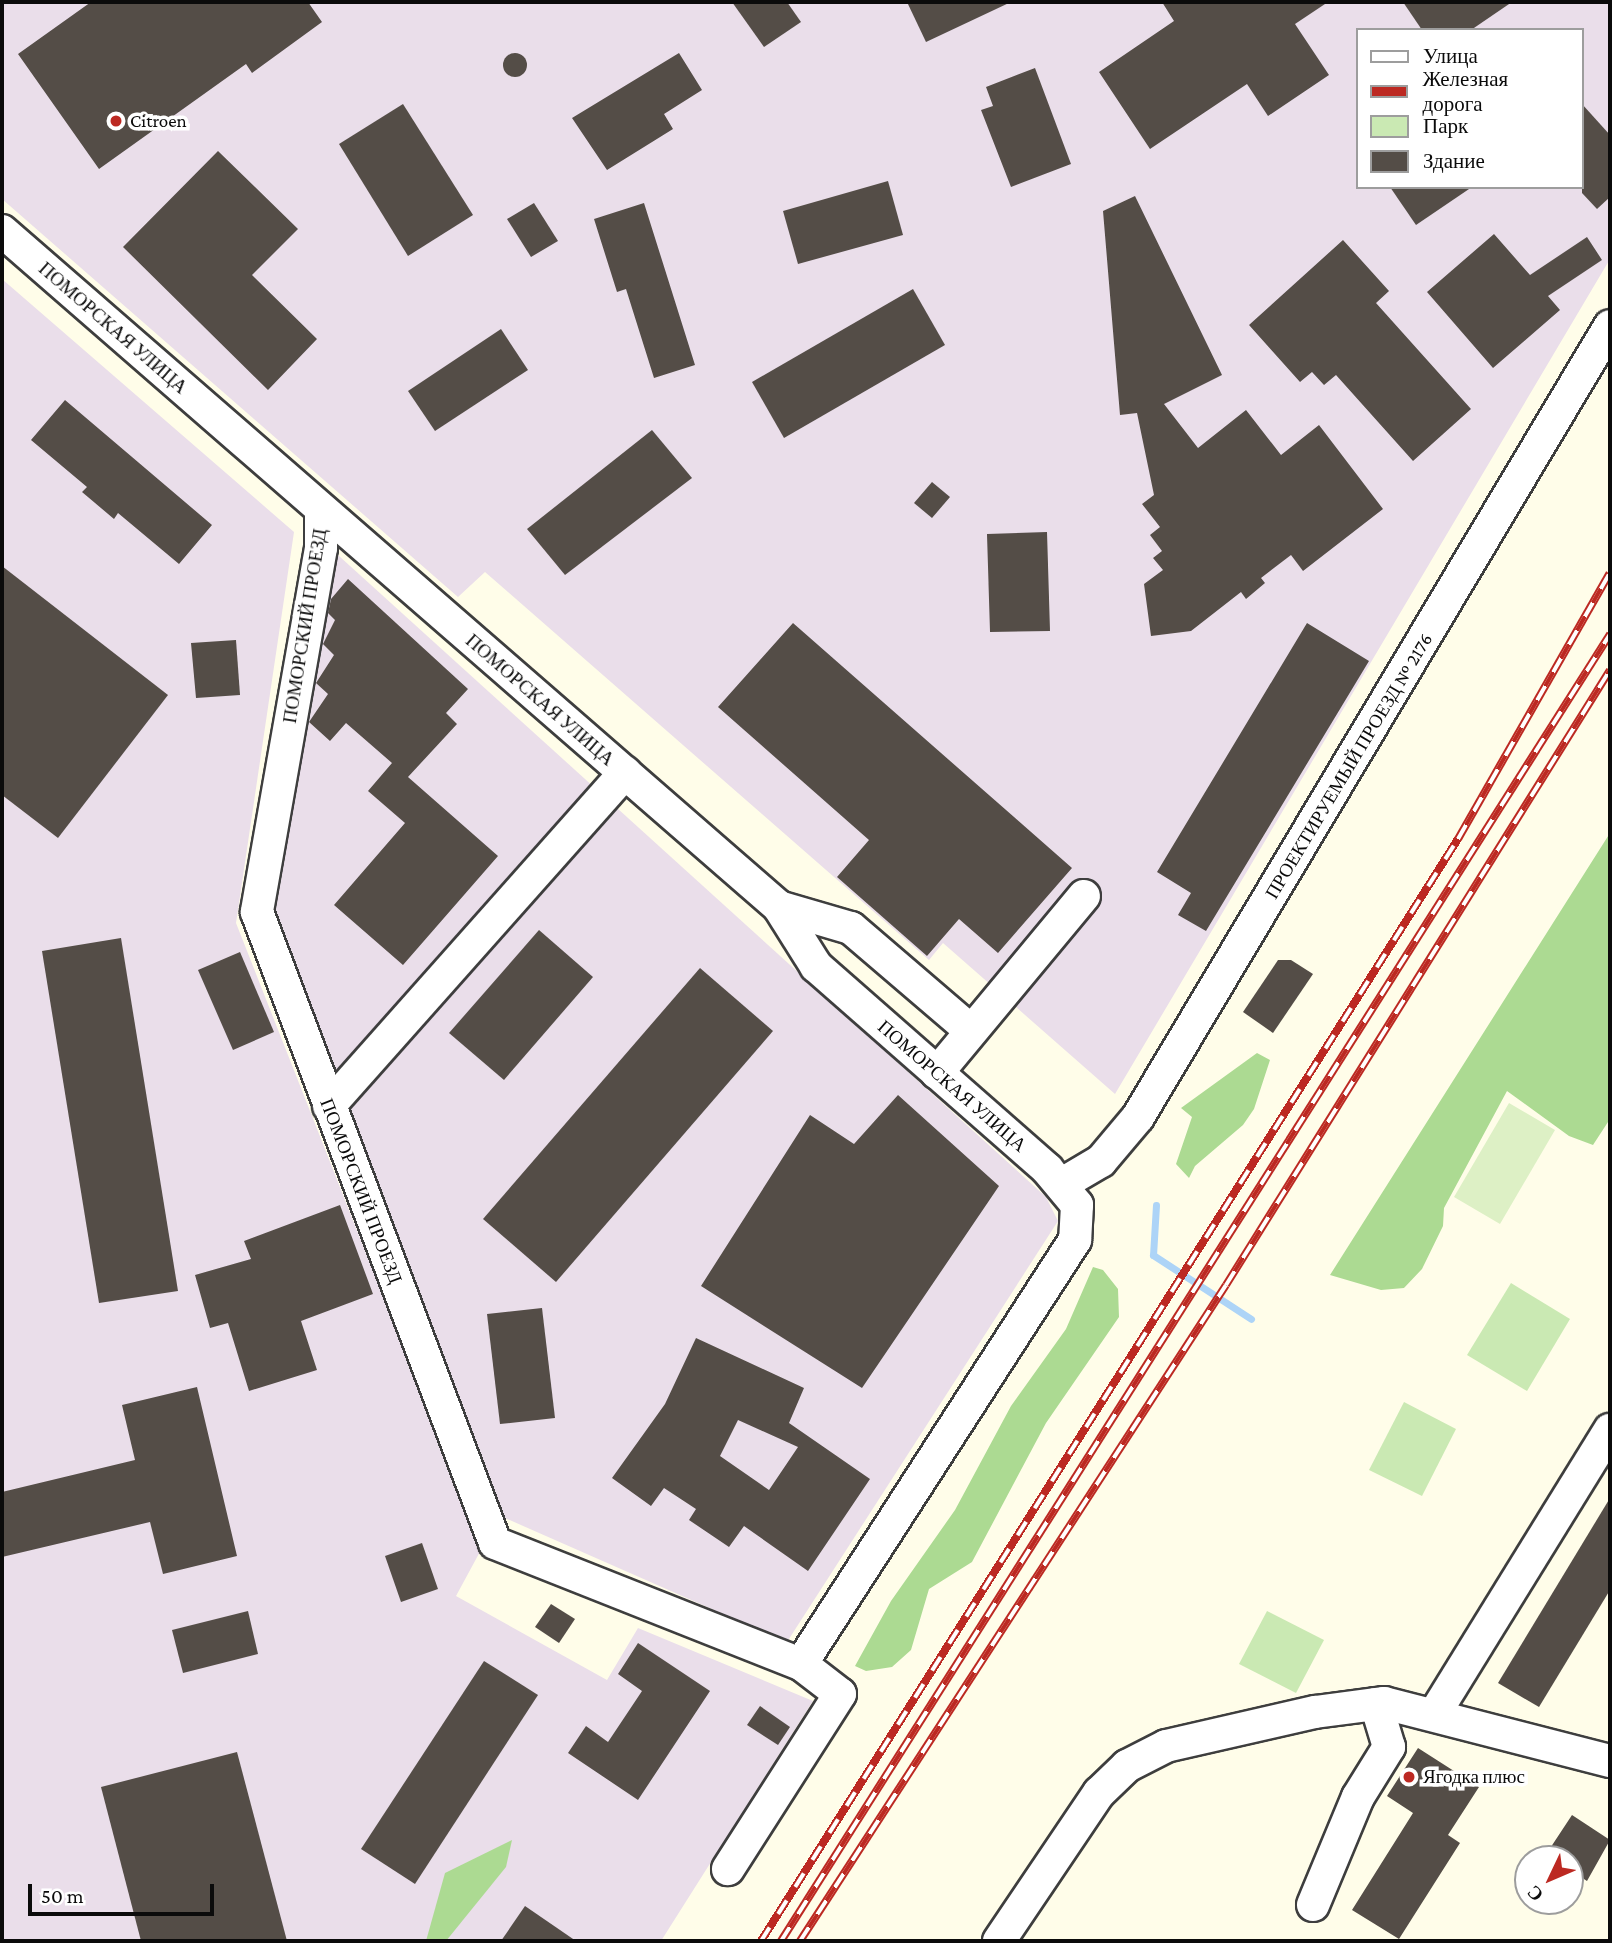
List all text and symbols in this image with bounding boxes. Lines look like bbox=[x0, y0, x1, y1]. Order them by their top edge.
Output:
legend bbox=[1356, 28, 1584, 189]
text: Улица bbox=[1423, 44, 1478, 68]
text: Железная дорога bbox=[1422, 67, 1508, 116]
place label: Citroen bbox=[130, 110, 187, 132]
marker: Citroen bbox=[108, 113, 124, 129]
text: Парк bbox=[1423, 114, 1468, 138]
text: Здание bbox=[1423, 149, 1485, 173]
street label: ПОМОРСКАЯ УЛИЦА bbox=[34, 257, 192, 399]
street label: ПОМОРСКИЙ ПРОЕЗД bbox=[278, 527, 332, 725]
street label: ПОМОРСКАЯ УЛИЦА bbox=[461, 629, 619, 771]
street label: ПРОЕКТИРУЕМЫЙ ПРОЕЗД № 2176 bbox=[1260, 629, 1438, 903]
street label: ПОМОРСКАЯ УЛИЦА bbox=[873, 1015, 1031, 1157]
street label: ПОМОРСКИЙ ПРОЕЗД bbox=[315, 1095, 407, 1287]
place label: Ягодка плюс bbox=[1423, 1766, 1525, 1788]
marker: Ягодка плюс bbox=[1401, 1769, 1417, 1785]
north arrow bbox=[1514, 1845, 1584, 1915]
scale bar bbox=[32, 1870, 217, 1914]
text: С bbox=[1523, 1881, 1547, 1906]
text: 50 m bbox=[41, 1884, 84, 1908]

